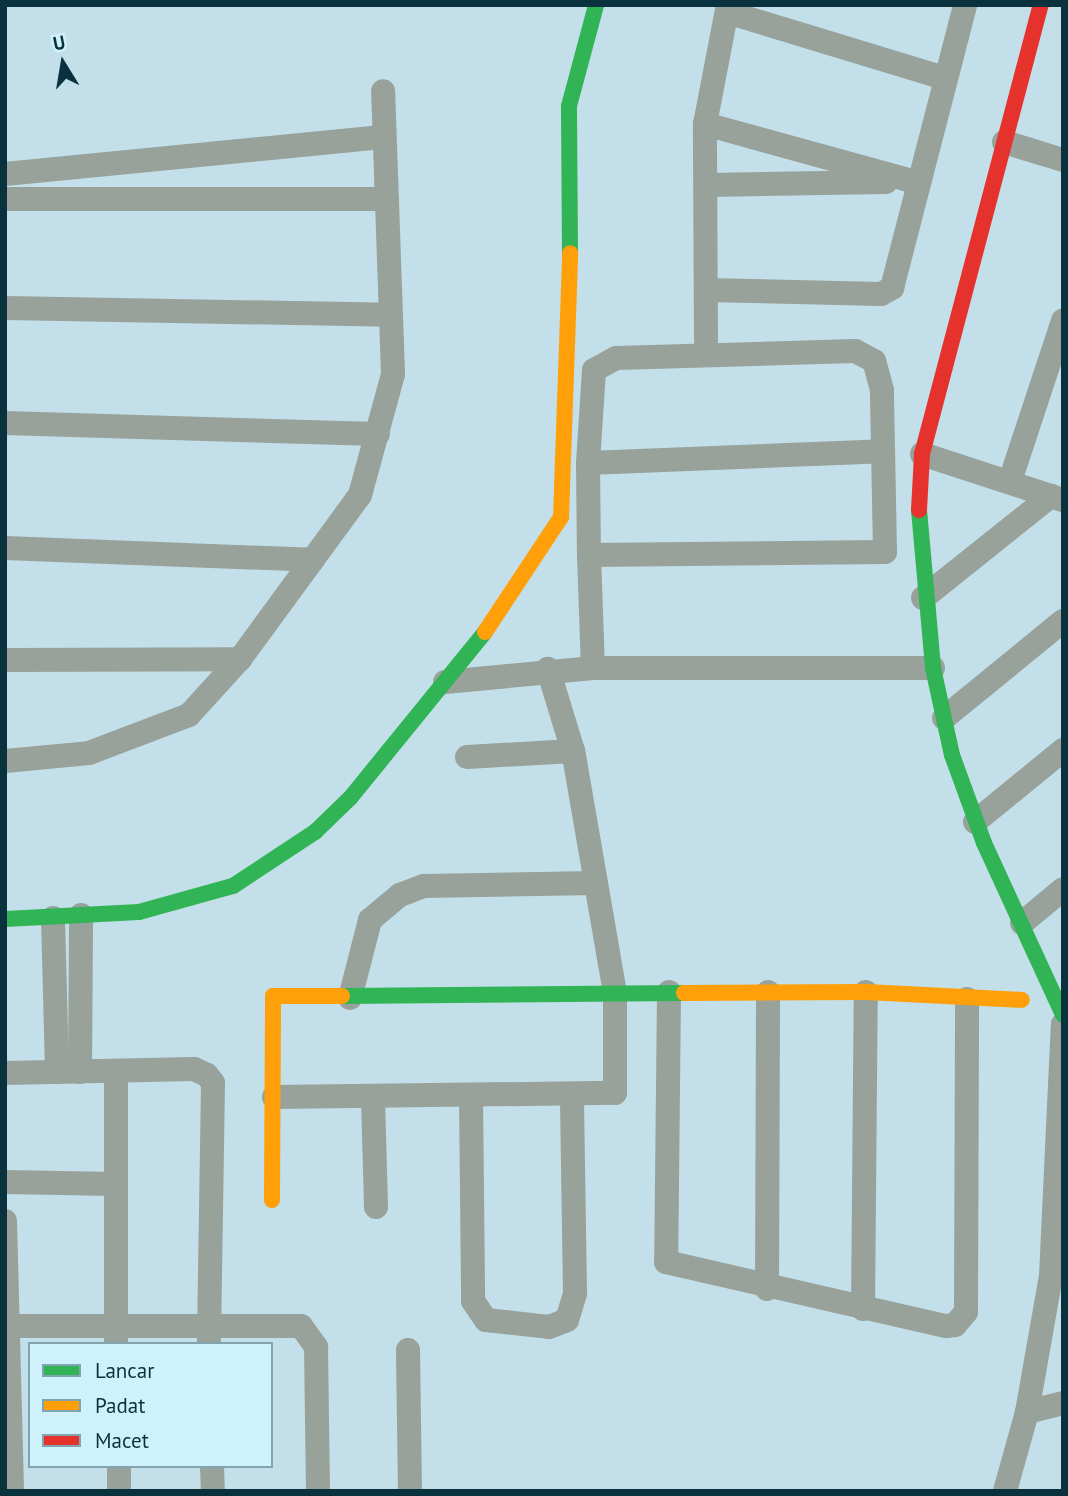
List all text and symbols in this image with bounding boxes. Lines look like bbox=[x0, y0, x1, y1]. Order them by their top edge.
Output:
north arrow bbox=[28, 28, 98, 98]
text: U bbox=[51, 29, 67, 55]
legend bbox=[28, 1342, 273, 1468]
text: Lancar bbox=[95, 1357, 154, 1384]
text: Padat bbox=[95, 1392, 145, 1419]
text: Macet bbox=[95, 1427, 149, 1454]

